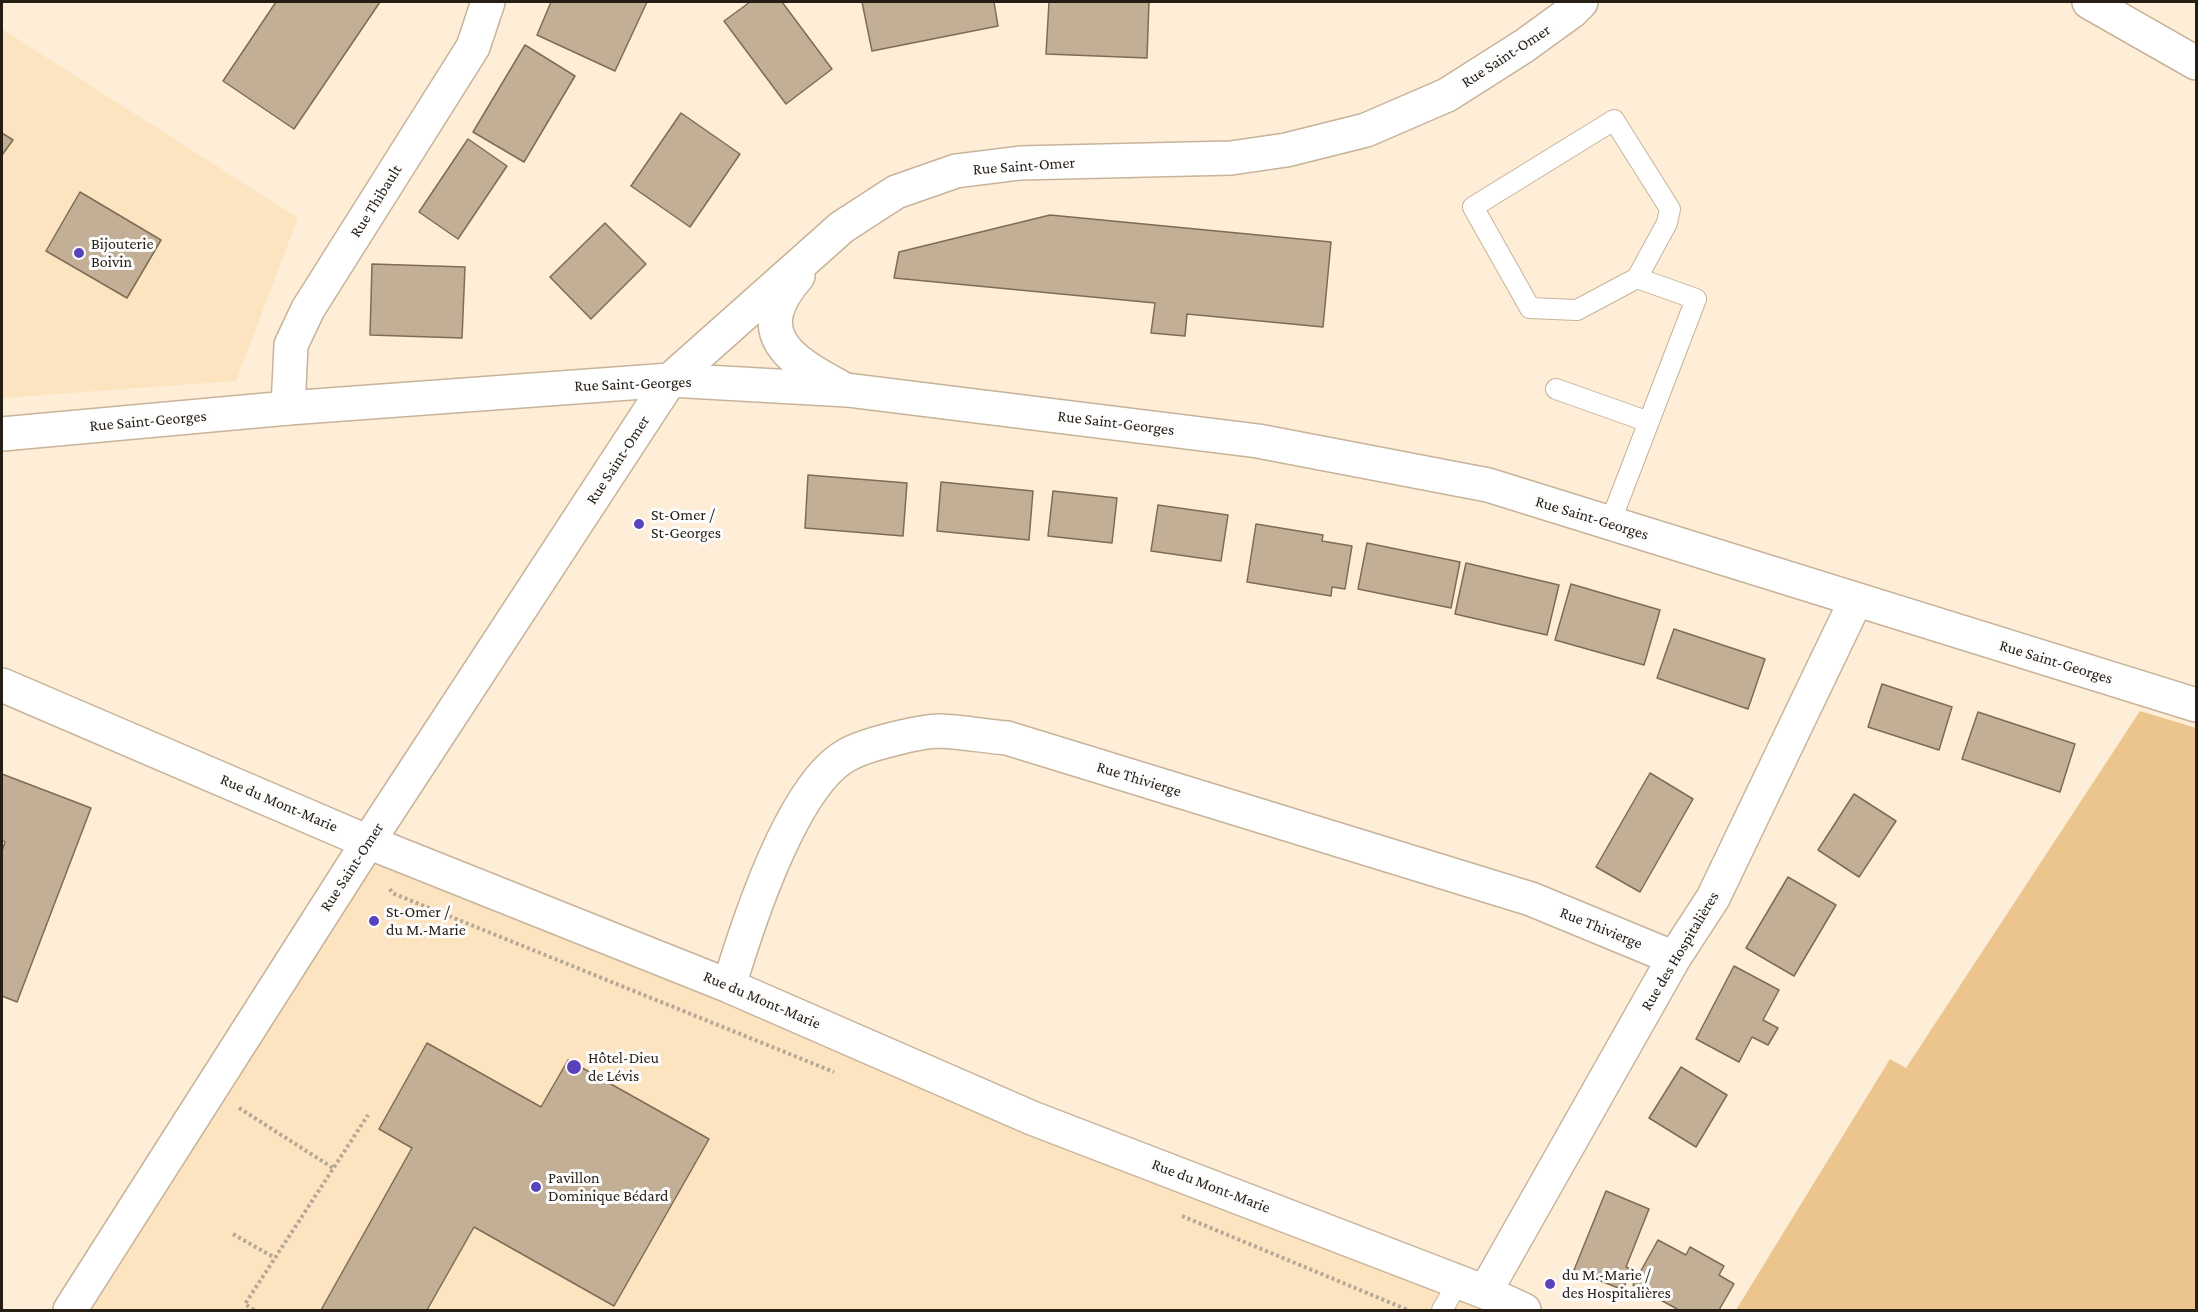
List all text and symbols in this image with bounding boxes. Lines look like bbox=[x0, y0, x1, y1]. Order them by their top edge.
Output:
street label: Rue Saint-Omer bbox=[1458, 20, 1554, 92]
street label: Rue Saint-Omer bbox=[972, 153, 1076, 179]
street label: Rue Thibault bbox=[346, 161, 406, 241]
place label: Bijouterie Boivin bbox=[91, 234, 153, 272]
marker: Bijouterie Boivin bbox=[72, 246, 86, 260]
street label: Rue Saint-Georges bbox=[574, 372, 692, 396]
street label: Rue Saint-Georges bbox=[89, 406, 207, 436]
street label: Rue Saint-Georges bbox=[1057, 406, 1175, 440]
street label: Rue Saint-Omer bbox=[582, 412, 654, 508]
street label: Rue Saint-Georges bbox=[1533, 492, 1651, 544]
place label: St-Omer / St-Georges bbox=[651, 505, 721, 543]
marker: St-Omer / St-Georges bbox=[632, 517, 646, 531]
street label: Rue Saint-Georges bbox=[1997, 636, 2115, 688]
street label: Rue Thivierge bbox=[1094, 757, 1184, 801]
street label: Rue du Mont-Marie bbox=[217, 770, 341, 836]
street label: Rue Saint-Omer bbox=[316, 819, 388, 915]
street label: Rue des Hospitalières bbox=[1637, 888, 1723, 1014]
place label: St-Omer / du M.-Marie bbox=[386, 902, 466, 940]
street label: Rue Thivierge bbox=[1557, 903, 1645, 953]
marker: St-Omer / du M.-Marie bbox=[367, 914, 381, 928]
street label: Rue du Mont-Marie bbox=[700, 967, 824, 1033]
place label: Hôtel-Dieu de Lévis bbox=[588, 1048, 659, 1086]
marker: Hôtel-Dieu de Lévis bbox=[565, 1058, 583, 1076]
street label: Rue du Mont-Marie bbox=[1149, 1155, 1273, 1217]
place label: Pavillon Dominique Bédard bbox=[548, 1168, 668, 1206]
marker: Pavillon Dominique Bédard bbox=[529, 1180, 543, 1194]
place label: du M.-Marie / des Hospitalières bbox=[1562, 1265, 1671, 1303]
marker: du M.-Marie / des Hospitalières bbox=[1543, 1277, 1557, 1291]

